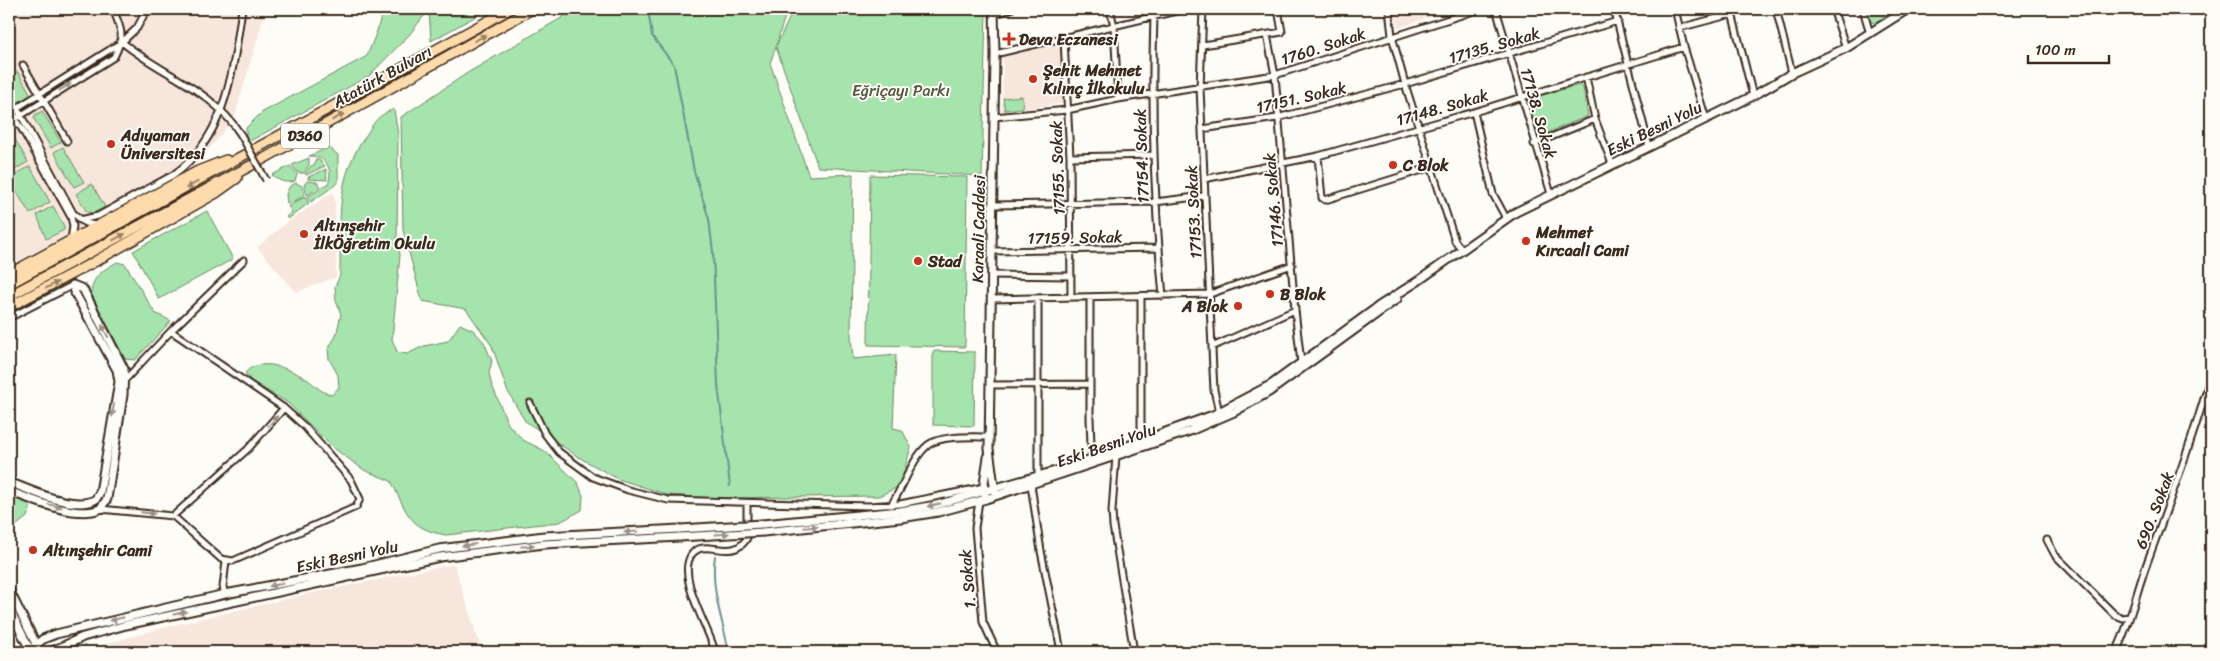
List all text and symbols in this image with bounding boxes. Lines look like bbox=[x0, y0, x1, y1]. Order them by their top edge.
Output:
street label: 1760. Sokak bbox=[1277, 19, 1370, 74]
street label: 17135. Sokak bbox=[1445, 19, 1544, 72]
place label: Deva Eczanesi bbox=[1019, 25, 1119, 54]
scale bar bbox=[2028, 32, 2109, 64]
marker: Deva Eczanesi bbox=[1003, 33, 1015, 45]
one-way arrow bbox=[473, 34, 488, 42]
street label: Atatürk Bulvarı bbox=[326, 37, 437, 116]
text: 100 m bbox=[2035, 37, 2076, 63]
place label: Şehit Mehmet Kılınç İlkokulu bbox=[1042, 56, 1145, 103]
street label: 17138. Sokak bbox=[1512, 64, 1565, 163]
marker: Şehit Mehmet Kılınç İlkokulu bbox=[1027, 73, 1039, 85]
street label: 17151. Sokak bbox=[1253, 73, 1350, 122]
park label: Eğriçayı Parkı bbox=[852, 76, 950, 105]
street label: 17148. Sokak bbox=[1393, 80, 1492, 134]
one-way arrow bbox=[58, 83, 71, 92]
street label: Eski Besni Yolu bbox=[1601, 92, 1708, 164]
street label: 17154. Sokak bbox=[1125, 108, 1158, 204]
one-way arrow bbox=[331, 113, 346, 121]
street label: 17155. Sokak bbox=[1041, 120, 1074, 216]
place label: Adıyaman Üniversitesi bbox=[120, 121, 206, 168]
road number: D360 bbox=[281, 124, 329, 148]
marker: Adıyaman Üniversitesi bbox=[105, 138, 117, 150]
street label: 17146. Sokak bbox=[1255, 151, 1292, 248]
place label: C Blok bbox=[1402, 151, 1449, 180]
marker: C Blok bbox=[1387, 159, 1399, 171]
street label: 17153. Sokak bbox=[1177, 164, 1210, 259]
street label: Karaali Caddesi bbox=[963, 174, 994, 283]
one-way arrow bbox=[185, 180, 198, 189]
place label: Altınşehir İlkÖğretim Okulu bbox=[313, 211, 435, 258]
place label: Mehmet Kırcaali Cami bbox=[1535, 218, 1630, 265]
street label: 17159. Sokak bbox=[1027, 222, 1123, 253]
marker: Altınşehir İlkÖğretim Okulu bbox=[298, 228, 310, 240]
one-way arrow bbox=[112, 232, 126, 241]
marker: Mehmet Kırcaali Cami bbox=[1520, 235, 1532, 247]
place label: Stad bbox=[927, 247, 963, 276]
marker: Stad bbox=[912, 255, 924, 267]
place label: B Blok bbox=[1280, 280, 1326, 309]
one-way arrow bbox=[45, 281, 59, 289]
marker: B Blok bbox=[1264, 288, 1276, 300]
place label: A Blok bbox=[1181, 292, 1229, 321]
marker: A Blok bbox=[1232, 300, 1244, 312]
one-way arrow bbox=[100, 323, 109, 338]
one-way arrow bbox=[109, 402, 117, 418]
one-way arrow bbox=[267, 415, 278, 428]
street label: Eski Besni Yolu bbox=[1052, 415, 1160, 476]
street label: 690. Sokak bbox=[2126, 467, 2183, 553]
one-way arrow bbox=[926, 501, 941, 509]
one-way arrow bbox=[47, 502, 62, 510]
one-way arrow bbox=[141, 509, 157, 517]
one-way arrow bbox=[804, 523, 820, 531]
one-way arrow bbox=[623, 528, 639, 536]
one-way arrow bbox=[714, 530, 730, 538]
street label: Eski Besni Yolu bbox=[293, 531, 401, 581]
place label: Altınşehir Cami bbox=[42, 536, 153, 565]
one-way arrow bbox=[461, 541, 477, 549]
one-way arrow bbox=[520, 541, 536, 549]
marker: Altınşehir Cami bbox=[27, 544, 39, 556]
street label: 1. Sokak bbox=[950, 548, 985, 610]
one-way arrow bbox=[268, 581, 284, 589]
one-way arrow bbox=[172, 609, 187, 617]
one-way arrow bbox=[110, 615, 125, 623]

